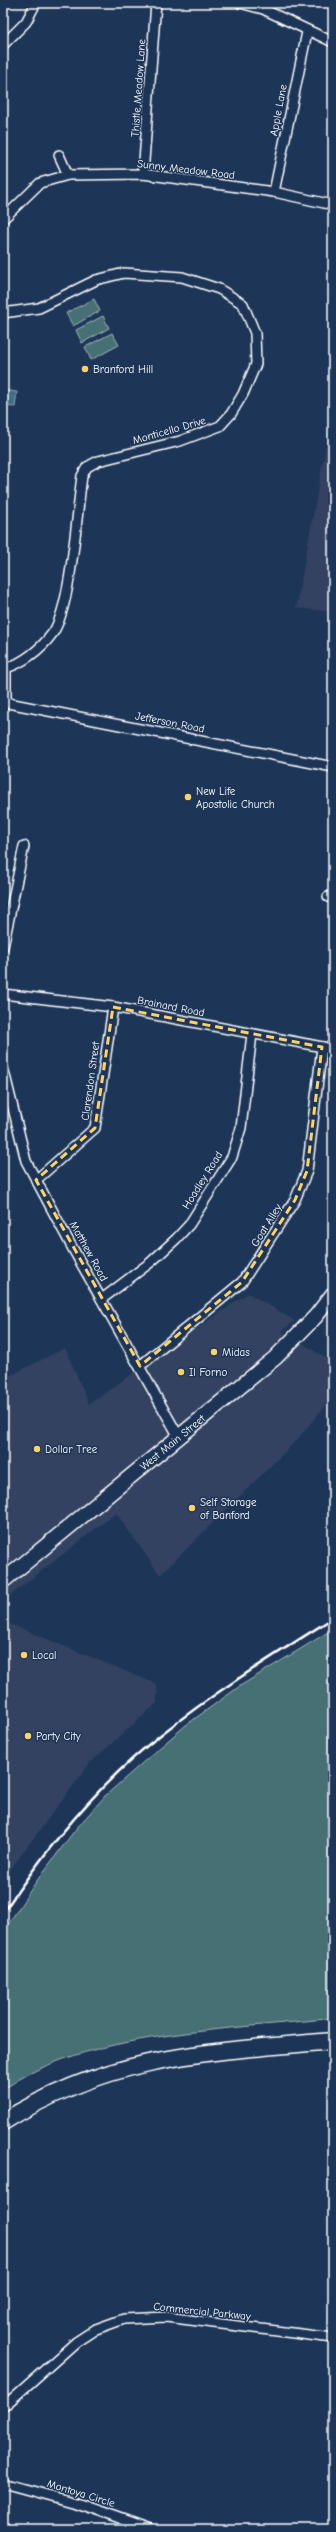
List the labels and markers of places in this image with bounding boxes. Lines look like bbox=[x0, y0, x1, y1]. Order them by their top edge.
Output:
place label: Branford Hill bbox=[93, 363, 153, 376]
marker: Branford Hill bbox=[80, 364, 90, 374]
place label: New Life Apostolic Church bbox=[196, 785, 275, 811]
marker: New Life Apostolic Church bbox=[183, 792, 193, 802]
place label: Midas bbox=[222, 1346, 250, 1359]
marker: Midas bbox=[209, 1347, 219, 1357]
place label: Il Forno bbox=[189, 1366, 227, 1379]
marker: Il Forno bbox=[176, 1367, 186, 1377]
place label: Dollar Tree bbox=[45, 1443, 98, 1456]
marker: Dollar Tree bbox=[32, 1444, 42, 1454]
place label: Self Storage of Banford bbox=[200, 1496, 257, 1522]
marker: Self Storage of Banford bbox=[187, 1503, 197, 1513]
place label: Local bbox=[32, 1649, 57, 1662]
marker: Local bbox=[19, 1650, 29, 1660]
place label: Party City bbox=[36, 1730, 81, 1743]
marker: Party City bbox=[23, 1731, 33, 1741]

